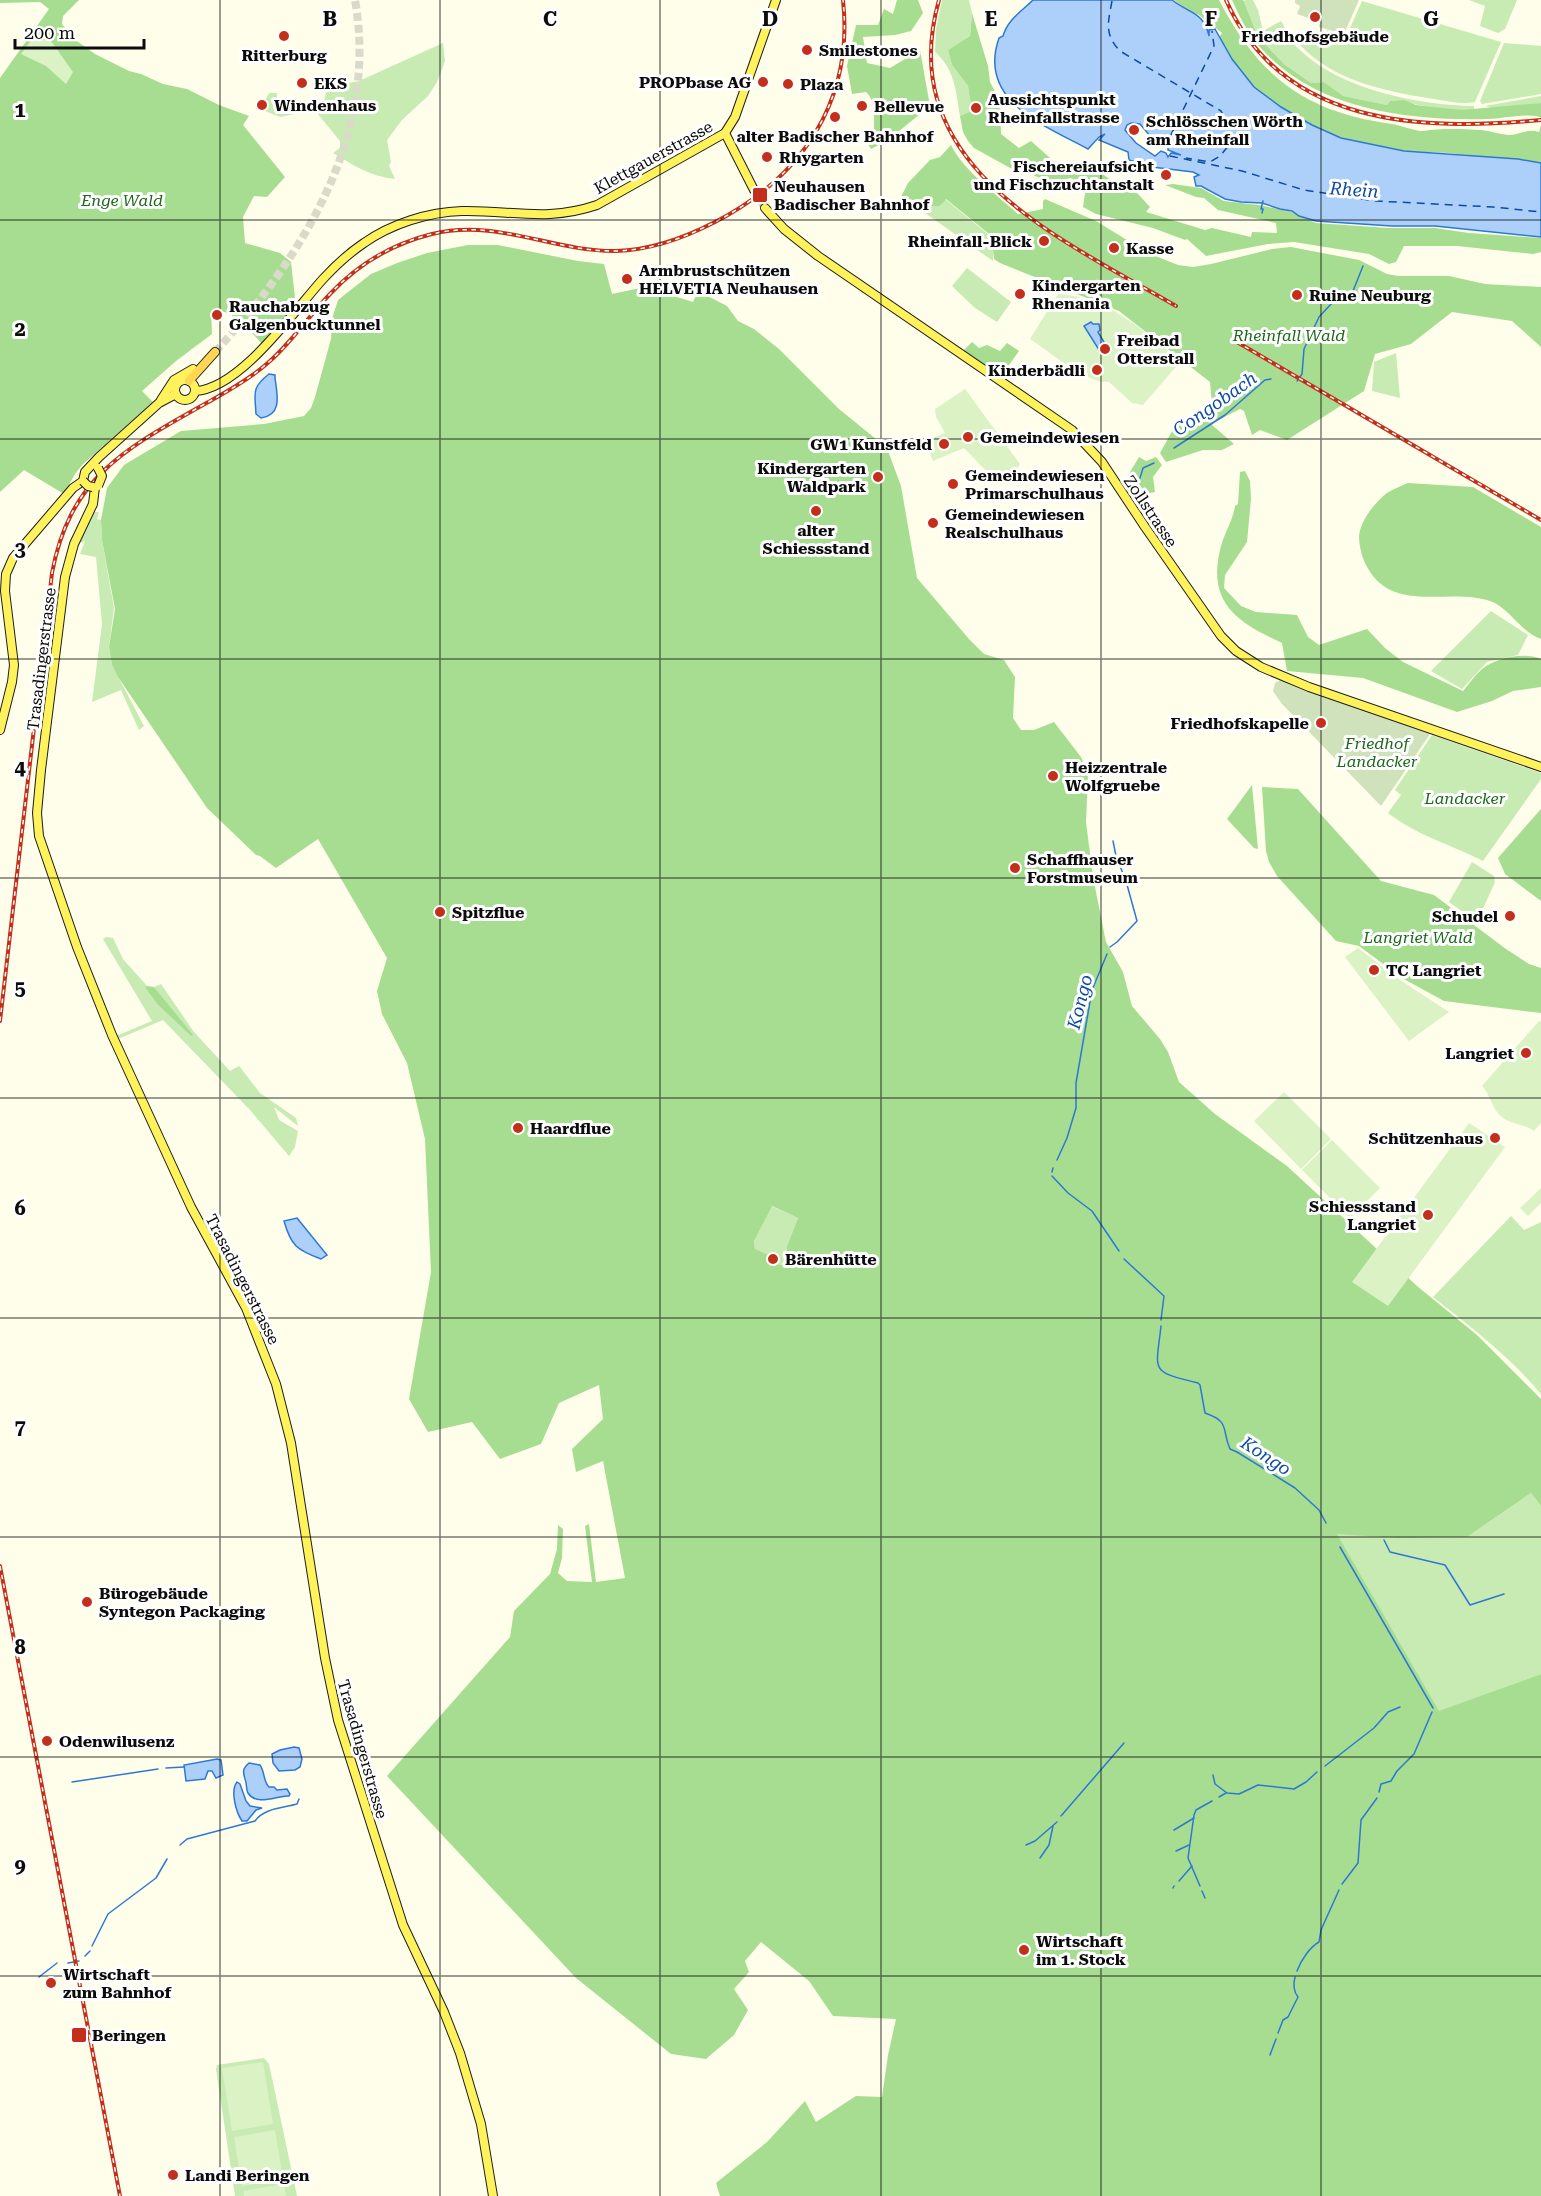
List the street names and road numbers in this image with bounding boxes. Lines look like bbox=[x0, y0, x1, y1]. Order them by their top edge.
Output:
street label: Klettgauerstrasse bbox=[591, 117, 716, 198]
street label: Zollstrasse bbox=[1120, 472, 1182, 551]
street label: Trasadingerstrasse bbox=[23, 586, 60, 732]
street label: Trasadingerstrasse bbox=[201, 1211, 284, 1348]
street label: Trasadingerstrasse bbox=[334, 1677, 392, 1821]

